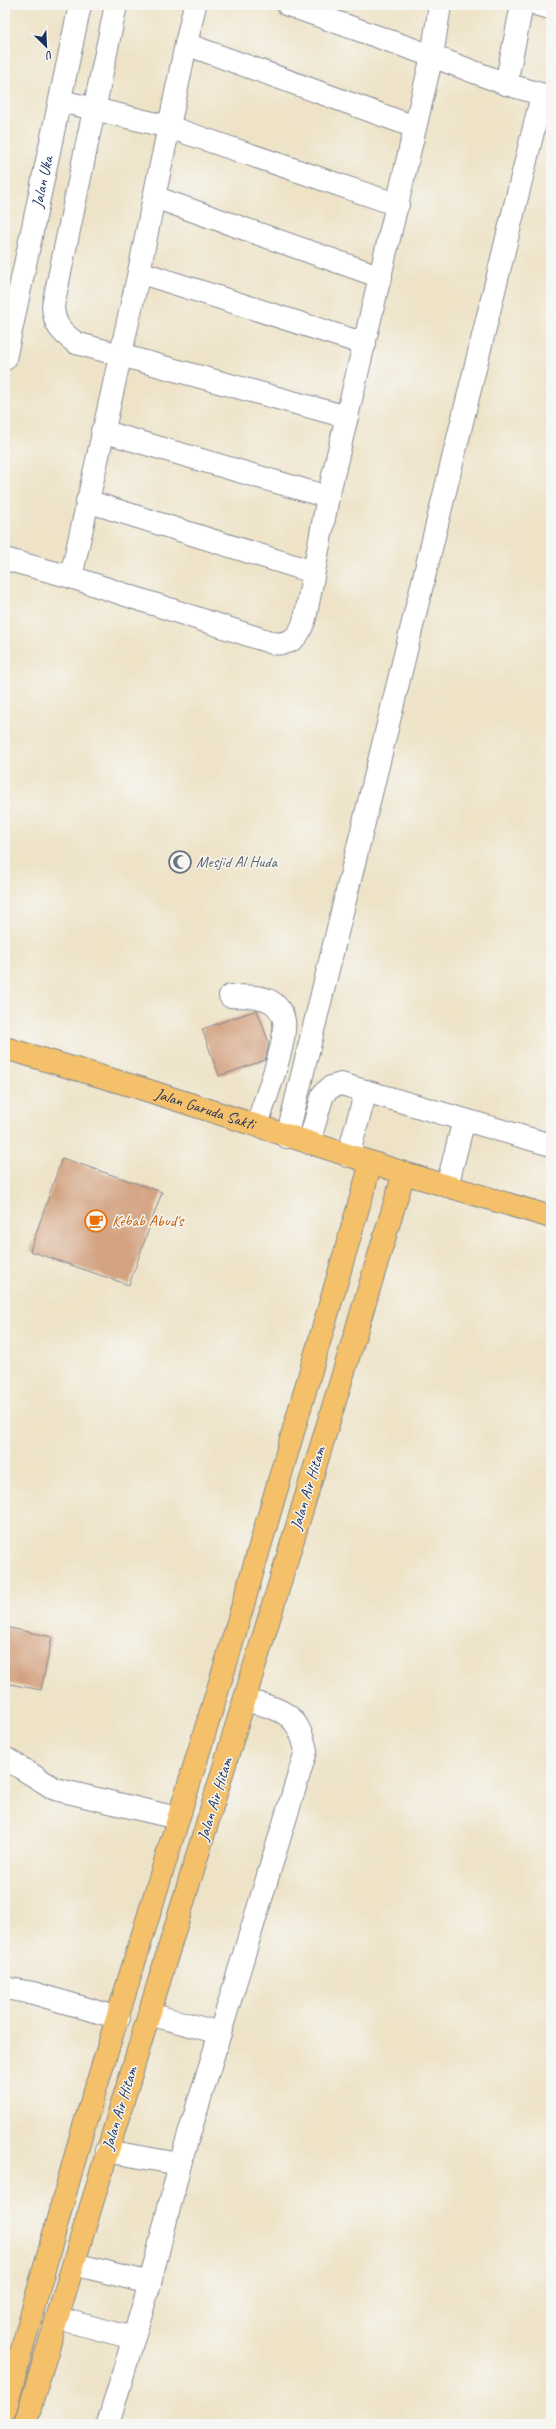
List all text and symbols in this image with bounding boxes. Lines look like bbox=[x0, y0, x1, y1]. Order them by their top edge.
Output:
north arrow bbox=[26, 26, 66, 66]
text: U bbox=[42, 48, 55, 64]
street label: Jalan Uka bbox=[27, 153, 58, 210]
mosque icon: Mesjid Al Huda bbox=[167, 849, 193, 875]
place label: Mesjid Al Huda bbox=[196, 852, 278, 872]
street label: Jalan Garuda Sakti bbox=[152, 1083, 259, 1135]
cafe icon: Kebab Abud's bbox=[83, 1208, 109, 1234]
place label: Kebab Abud's bbox=[112, 1211, 185, 1231]
street label: Jalan Air Hitam bbox=[286, 1443, 331, 1533]
street label: Jalan Air Hitam bbox=[193, 1754, 238, 1844]
street label: Jalan Air Hitam bbox=[98, 2063, 143, 2153]

